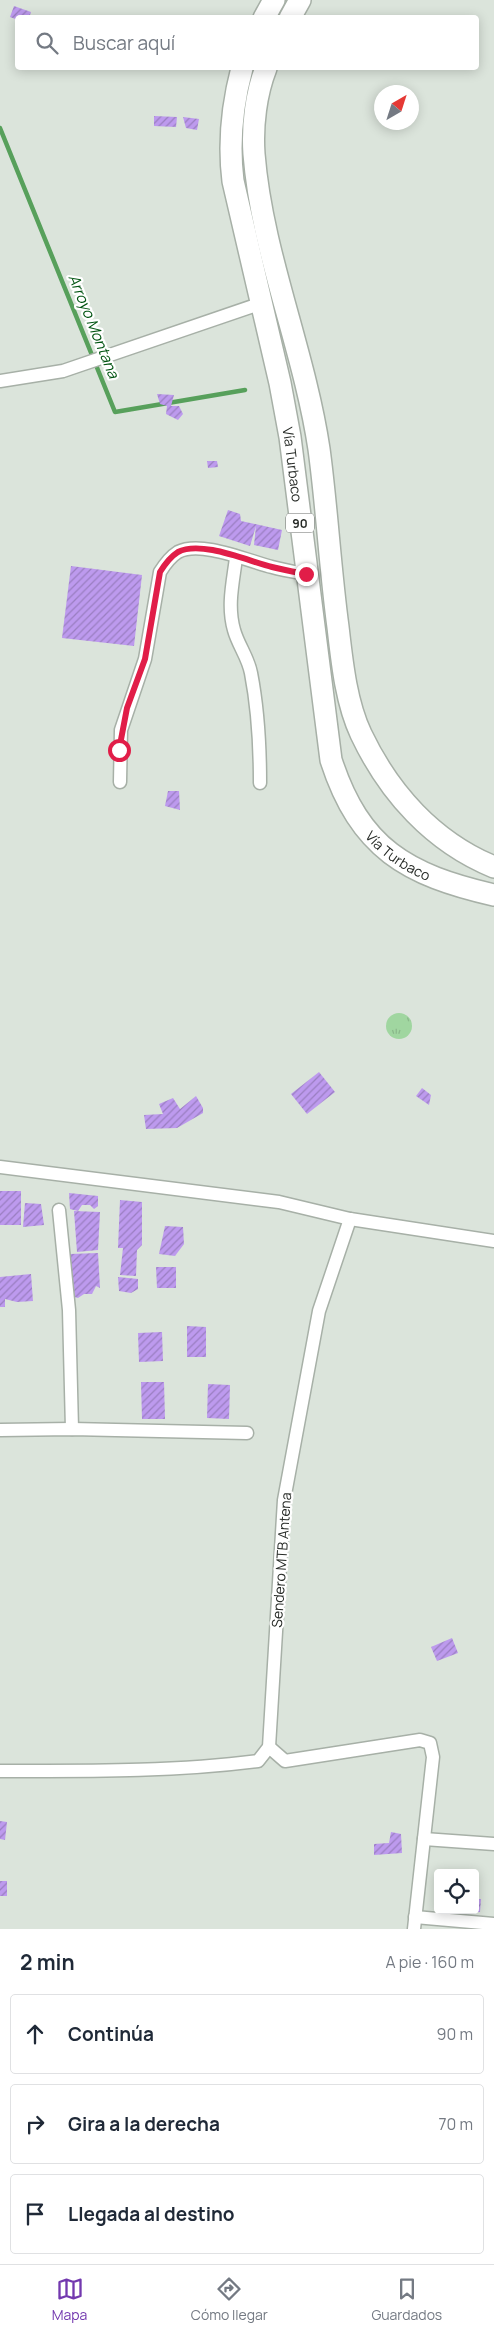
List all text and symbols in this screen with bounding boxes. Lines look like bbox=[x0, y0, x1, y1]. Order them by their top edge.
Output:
search box bbox=[15, 15, 479, 70]
icon: search bbox=[33, 29, 61, 57]
text: Buscar aquí bbox=[73, 30, 175, 56]
north arrow bbox=[374, 85, 419, 130]
water label: Arroyo Montana bbox=[64, 271, 125, 382]
street label: Vía Turbaco bbox=[279, 426, 308, 503]
road number: 90 bbox=[286, 514, 314, 532]
route end bbox=[295, 563, 318, 586]
route start bbox=[108, 739, 131, 762]
street label: Vía Turbaco bbox=[362, 826, 434, 884]
street label: Sendero MTB Antena bbox=[267, 1492, 295, 1628]
map controls bbox=[434, 1869, 479, 1914]
button: locate bbox=[434, 1869, 479, 1914]
text: 2 min bbox=[20, 1948, 75, 1976]
text: A pie · 160 m bbox=[385, 1951, 474, 1973]
icon: ahead bbox=[21, 2020, 49, 2048]
text: Continúa bbox=[68, 2021, 154, 2047]
text: 90 m bbox=[437, 2023, 473, 2045]
icon: right bbox=[21, 2110, 49, 2138]
text: Gira a la derecha bbox=[68, 2111, 220, 2137]
text: 70 m bbox=[438, 2113, 473, 2135]
icon: arrive bbox=[21, 2200, 49, 2228]
text: Llegada al destino bbox=[68, 2201, 235, 2227]
tab: Mapa bbox=[52, 2275, 87, 2324]
tab: Cómo llegar bbox=[191, 2275, 268, 2324]
tab: Guardados bbox=[371, 2275, 442, 2324]

